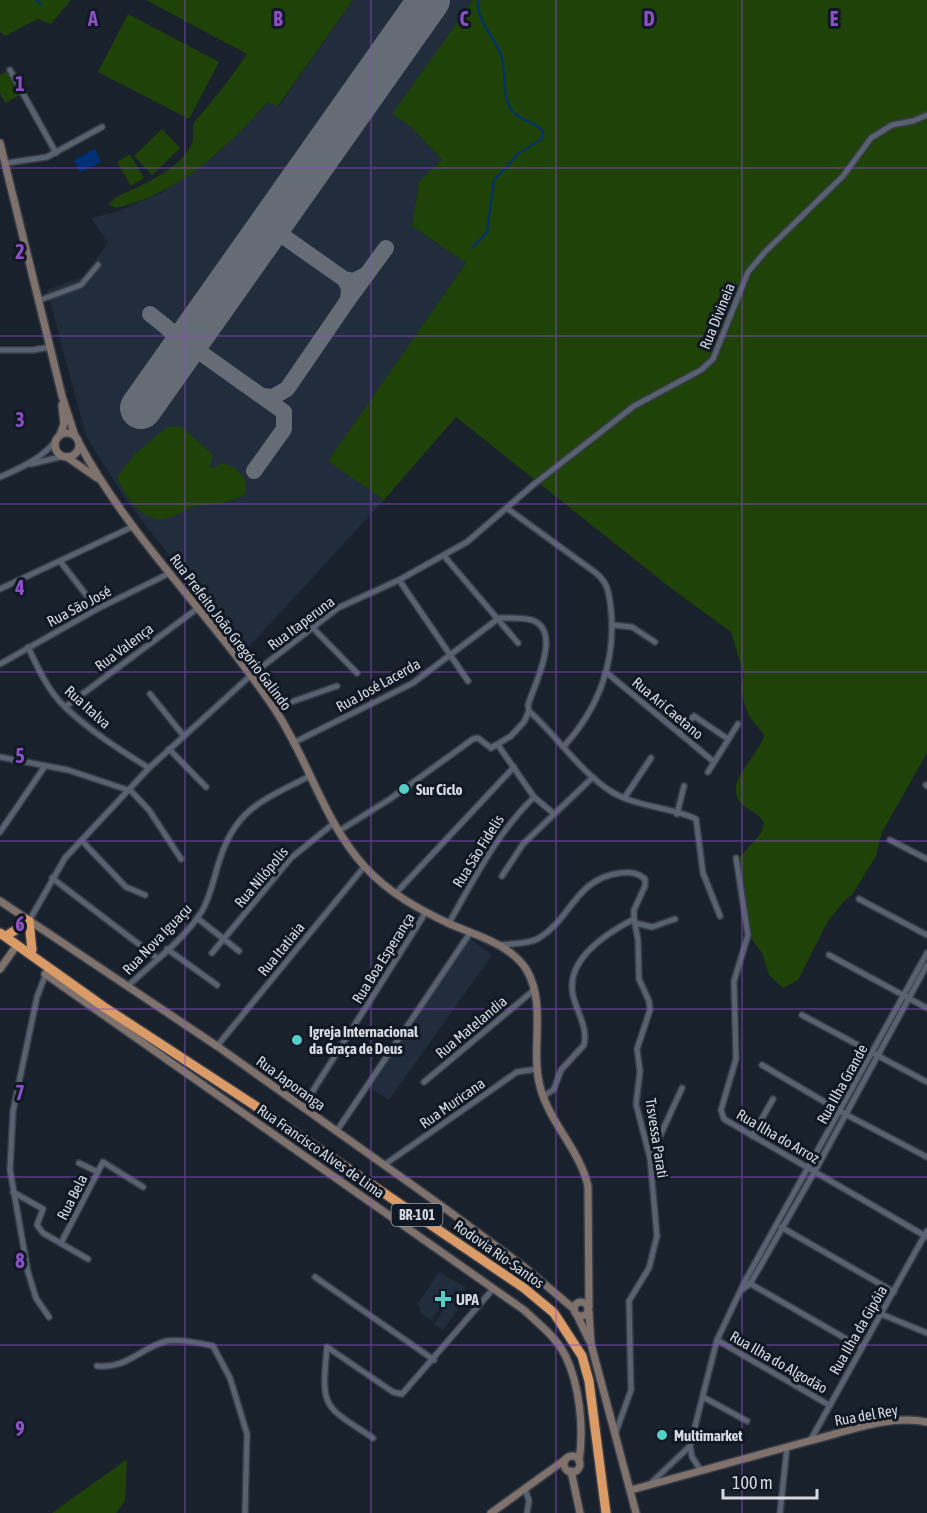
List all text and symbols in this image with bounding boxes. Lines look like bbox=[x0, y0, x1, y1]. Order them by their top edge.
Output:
text: A bbox=[87, 7, 98, 30]
text: B bbox=[273, 7, 283, 30]
text: C bbox=[460, 7, 469, 30]
text: D bbox=[643, 7, 655, 30]
text: E bbox=[830, 7, 839, 30]
text: 1 bbox=[15, 72, 25, 95]
text: 2 bbox=[15, 240, 25, 263]
street label: Rua Divineia bbox=[696, 280, 738, 352]
text: 3 bbox=[15, 408, 25, 431]
street label: Rua Prefeito João Gregório Galindo bbox=[167, 551, 295, 713]
text: 4 bbox=[14, 576, 25, 599]
street label: Rua São José bbox=[44, 582, 114, 630]
street label: Rua Itaperuna bbox=[264, 593, 338, 653]
street label: Rua Valença bbox=[92, 620, 156, 674]
street label: Rua José Lacerda bbox=[333, 655, 423, 715]
street label: Rua Ari Caetano bbox=[629, 673, 707, 743]
street label: Rua Italva bbox=[62, 682, 114, 732]
text: 5 bbox=[15, 744, 25, 767]
place label: Sur Ciclo bbox=[416, 781, 463, 798]
marker: Sur Ciclo bbox=[397, 782, 411, 796]
street label: Rua São Fidelis bbox=[449, 812, 507, 890]
street label: Rua Nilópolis bbox=[231, 843, 291, 911]
street label: Rua Nova Iguaçu bbox=[119, 900, 195, 978]
street label: Rua Boa Esperança bbox=[348, 910, 418, 1006]
text: 6 bbox=[15, 912, 25, 935]
street label: Rua Itatiaia bbox=[254, 919, 308, 979]
street label: Rua Matelandia bbox=[432, 992, 510, 1062]
place label: Igreja Internacional da Graça de Deus bbox=[309, 1023, 419, 1057]
marker: Igreja Internacional da Graça de Deus bbox=[290, 1033, 304, 1047]
street label: Rua Ilha Grande bbox=[813, 1041, 871, 1127]
street label: Rua Japoranga bbox=[253, 1052, 329, 1114]
street label: Rua Muricana bbox=[416, 1074, 488, 1132]
text: 7 bbox=[15, 1081, 25, 1104]
street label: Trsvessa Parati bbox=[642, 1097, 672, 1179]
street label: Rua Francisco Alves de Lima bbox=[254, 1101, 388, 1201]
street label: Rua Ilha do Arroz bbox=[734, 1105, 823, 1167]
street label: Rua Bela bbox=[53, 1171, 91, 1223]
road number: BR-101 bbox=[392, 1204, 442, 1226]
street label: Rodovia Rio-Santos bbox=[451, 1217, 547, 1291]
text: 8 bbox=[15, 1249, 25, 1272]
street label: Rua Ilha da Gipóia bbox=[826, 1282, 890, 1378]
marker: UPA bbox=[434, 1290, 452, 1308]
place label: UPA bbox=[456, 1291, 480, 1308]
street label: Rua Ilha do Algodão bbox=[727, 1327, 831, 1397]
street label: Rua del Rey bbox=[833, 1401, 899, 1429]
text: 9 bbox=[15, 1417, 25, 1440]
place label: Multimarket bbox=[674, 1427, 743, 1444]
marker: Multimarket bbox=[655, 1428, 669, 1442]
scale bar bbox=[723, 1462, 818, 1500]
text: 100 m bbox=[732, 1472, 773, 1493]

